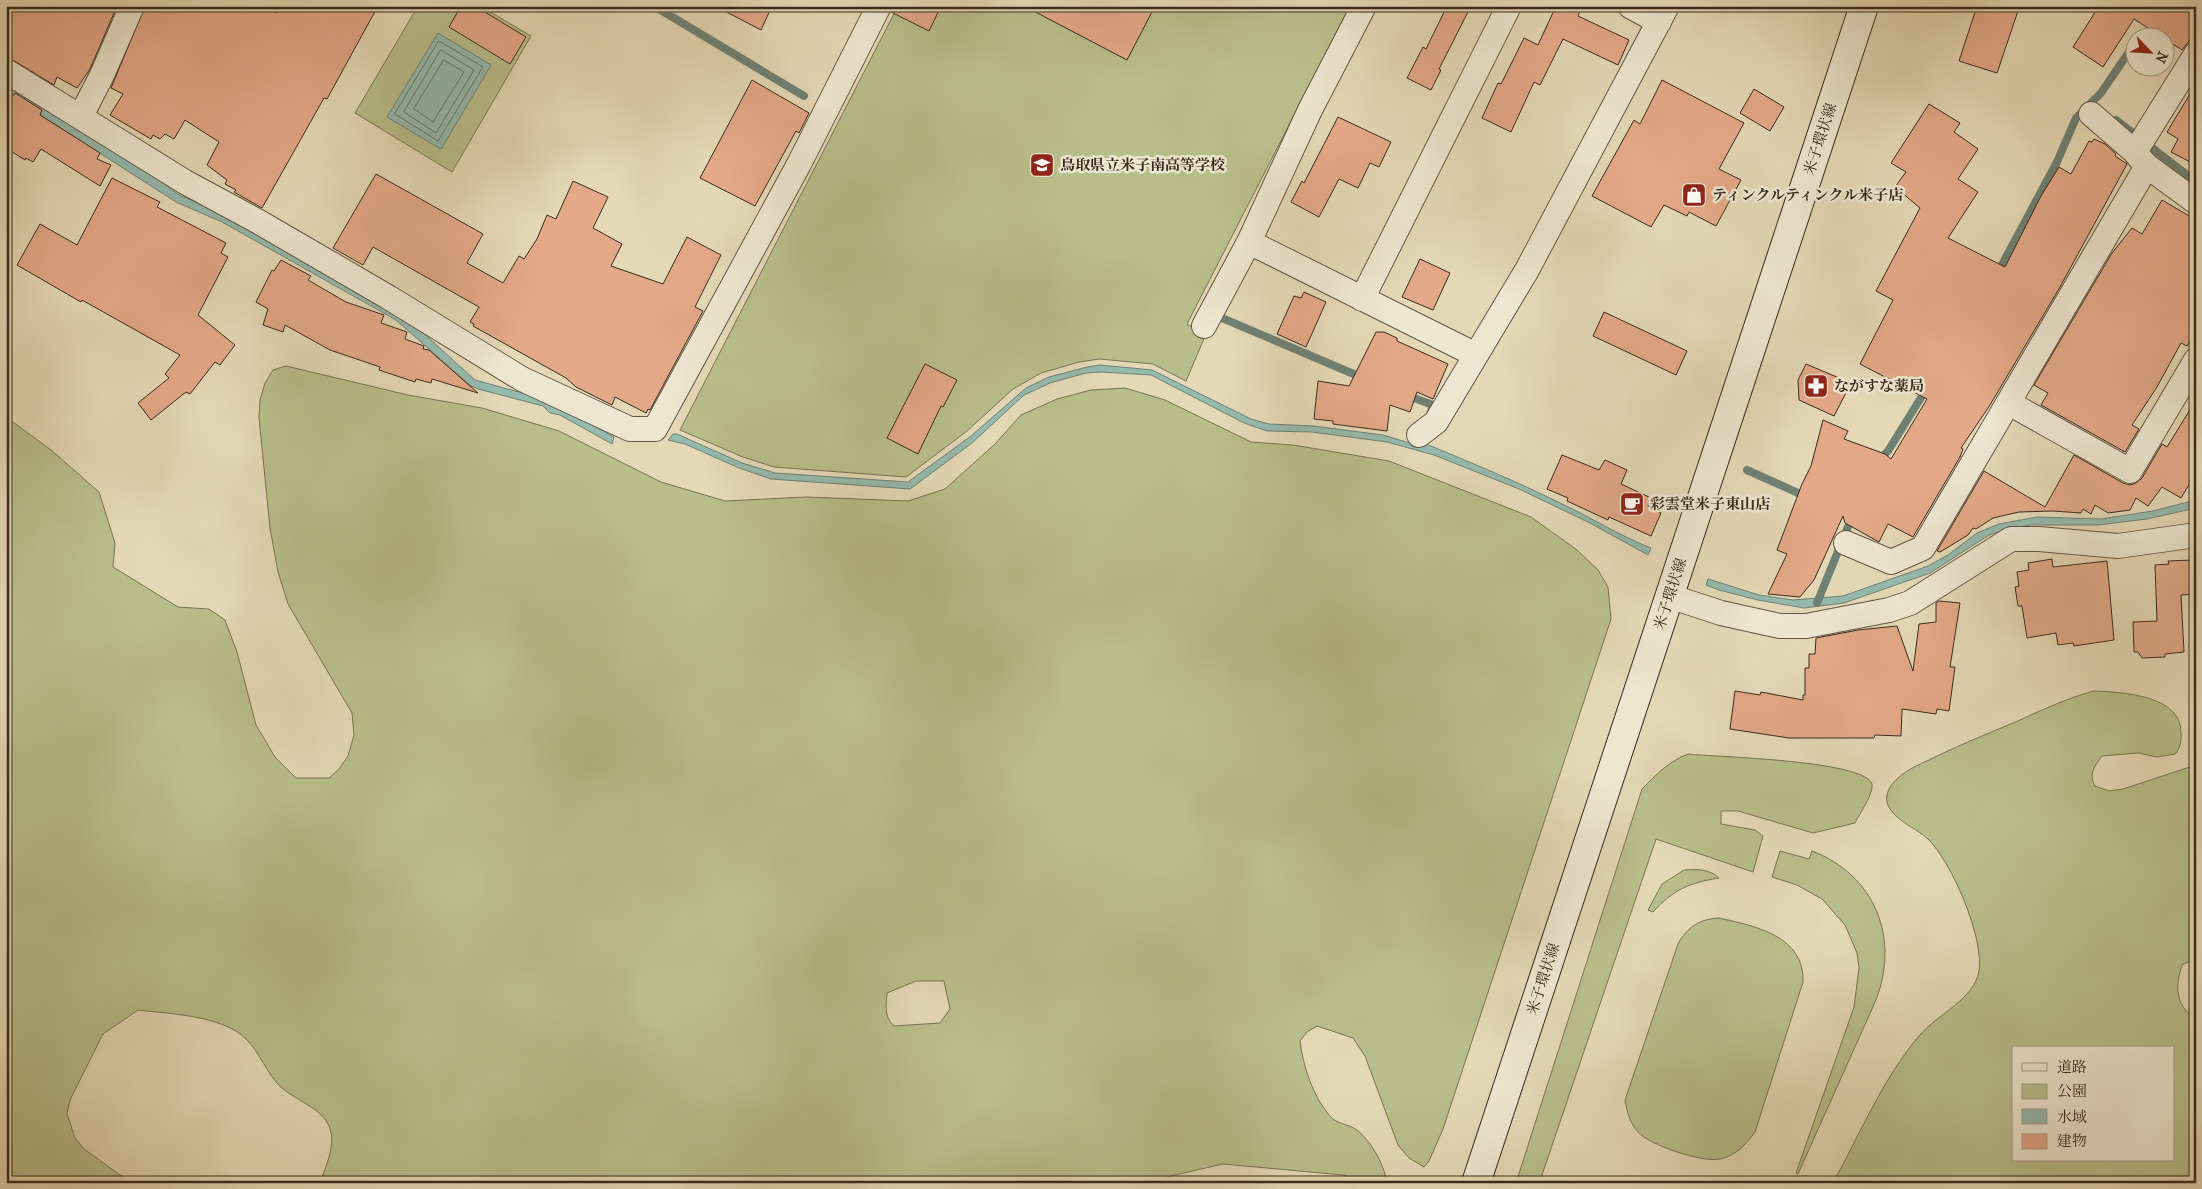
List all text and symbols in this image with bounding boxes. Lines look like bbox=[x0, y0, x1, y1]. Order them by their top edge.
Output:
north arrow bbox=[2124, 28, 2174, 78]
text: N bbox=[2151, 49, 2171, 66]
street label: 米子環状線 bbox=[1800, 101, 1840, 177]
school or university icon: 鳥取県立米子南高等学校 bbox=[1029, 152, 1055, 178]
place label: 鳥取県立米子南高等学校 bbox=[1060, 156, 1225, 174]
shop icon: ティンクルティンクル米子店 bbox=[1681, 182, 1707, 208]
place label: ティンクルティンクル米子店 bbox=[1712, 186, 1903, 204]
pharmacy icon: ながすな薬局 bbox=[1803, 373, 1829, 399]
place label: ながすな薬局 bbox=[1834, 377, 1924, 395]
cafe icon: 彩雲堂米子東山店 bbox=[1619, 491, 1645, 517]
place label: 彩雲堂米子東山店 bbox=[1650, 495, 1770, 513]
street label: 米子環状線 bbox=[1650, 556, 1690, 632]
street label: 米子環状線 bbox=[1523, 941, 1563, 1017]
legend bbox=[2012, 1046, 2174, 1162]
text: 道路 bbox=[2057, 1058, 2087, 1076]
text: 公園 bbox=[2057, 1082, 2087, 1100]
text: 水域 bbox=[2057, 1108, 2087, 1126]
text: 建物 bbox=[2057, 1132, 2087, 1150]

